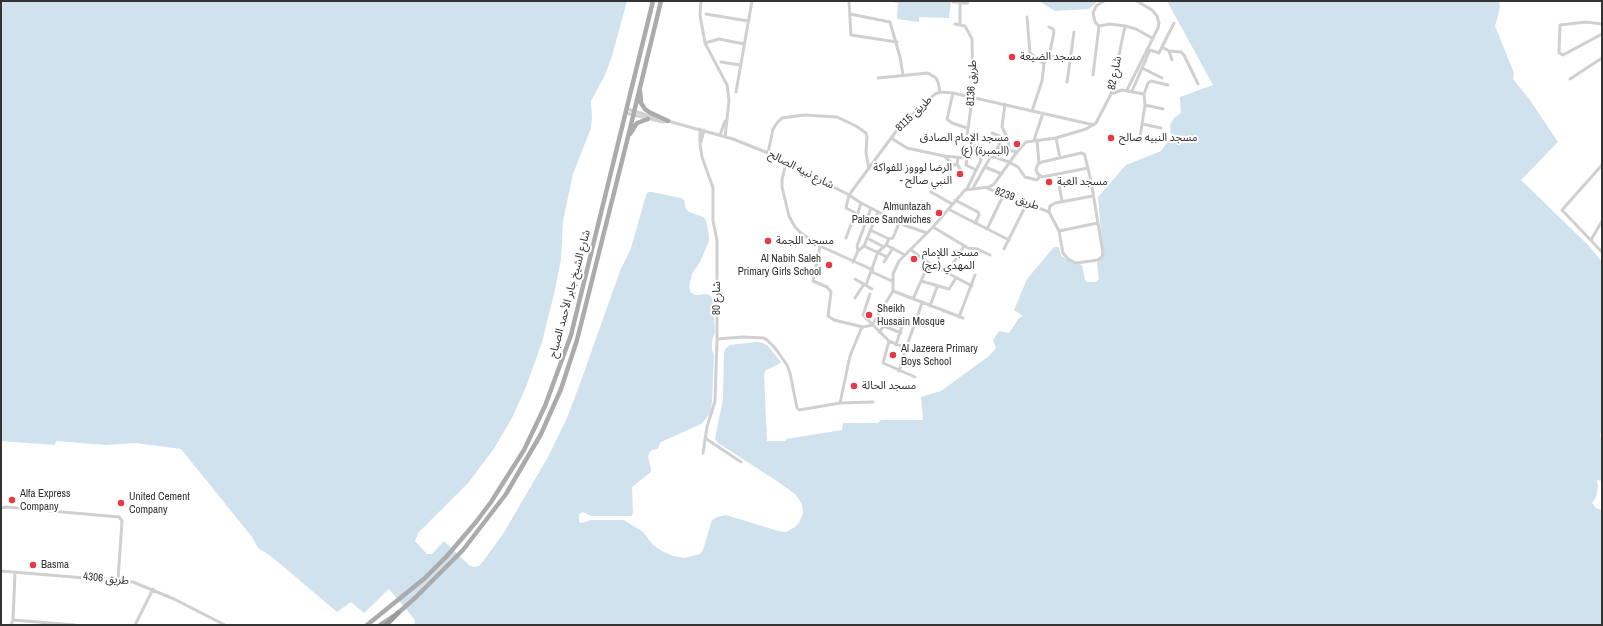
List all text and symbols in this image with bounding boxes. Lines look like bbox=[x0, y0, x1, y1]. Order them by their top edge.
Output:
place label: مسجد الضيعة bbox=[1020, 50, 1082, 64]
marker: مسجد الضيعة bbox=[1007, 52, 1017, 62]
street label: شارع 82 bbox=[1105, 55, 1125, 91]
street label: طريق 8136 bbox=[964, 60, 980, 106]
street label: طريق 8115 bbox=[893, 93, 935, 135]
place label: مسجد الإمام الصادق (ع) (البمبرة) bbox=[920, 131, 1009, 157]
place label: مسجد النبيه صالح bbox=[1119, 131, 1198, 145]
marker: مسجد النبيه صالح bbox=[1106, 133, 1116, 143]
marker: مسجد الإمام الصادق (ع) (البمبرة) bbox=[1012, 139, 1022, 149]
street label: شارع نبيه الصالح bbox=[766, 148, 836, 192]
place label: الرضا لوووز للفواكة - النبي صالح bbox=[873, 161, 952, 187]
marker: الرضا لوووز للفواكة - النبي صالح bbox=[955, 169, 965, 179]
place label: مسجد الغبة bbox=[1057, 175, 1108, 189]
marker: مسجد الغبة bbox=[1044, 177, 1054, 187]
street label: طريق 8239 bbox=[993, 185, 1041, 213]
place label: Almuntazah Palace Sandwiches bbox=[852, 200, 931, 226]
marker: Almuntazah Palace Sandwiches bbox=[934, 208, 944, 218]
street label: شارع الشيخ جابر الأحمد الصباح bbox=[547, 228, 593, 360]
place label: مسجد اللجمة bbox=[776, 234, 834, 248]
marker: مسجد اللجمة bbox=[763, 236, 773, 246]
place label: مسجد اللإمام المهدي (عج) bbox=[922, 246, 979, 272]
place label: Al Nabih Saleh Primary Girls School bbox=[738, 252, 821, 278]
marker: مسجد اللإمام المهدي (عج) bbox=[909, 254, 919, 264]
marker: Al Nabih Saleh Primary Girls School bbox=[824, 260, 834, 270]
street label: شارع 80 bbox=[710, 281, 724, 315]
place label: Sheikh Hussain Mosque bbox=[877, 302, 945, 328]
marker: Sheikh Hussain Mosque bbox=[864, 310, 874, 320]
place label: Al Jazeera Primary Boys School bbox=[901, 342, 978, 368]
marker: Al Jazeera Primary Boys School bbox=[888, 350, 898, 360]
place label: مسجد الحالة bbox=[862, 379, 916, 393]
marker: مسجد الحالة bbox=[849, 381, 859, 391]
place label: Alfa Express Company bbox=[20, 487, 71, 513]
place label: United Cement Company bbox=[129, 490, 190, 516]
marker: Alfa Express Company bbox=[7, 495, 17, 505]
marker: United Cement Company bbox=[116, 498, 126, 508]
place label: Basma bbox=[41, 558, 69, 572]
marker: Basma bbox=[28, 560, 38, 570]
street label: طريق 4306 bbox=[82, 570, 130, 588]

